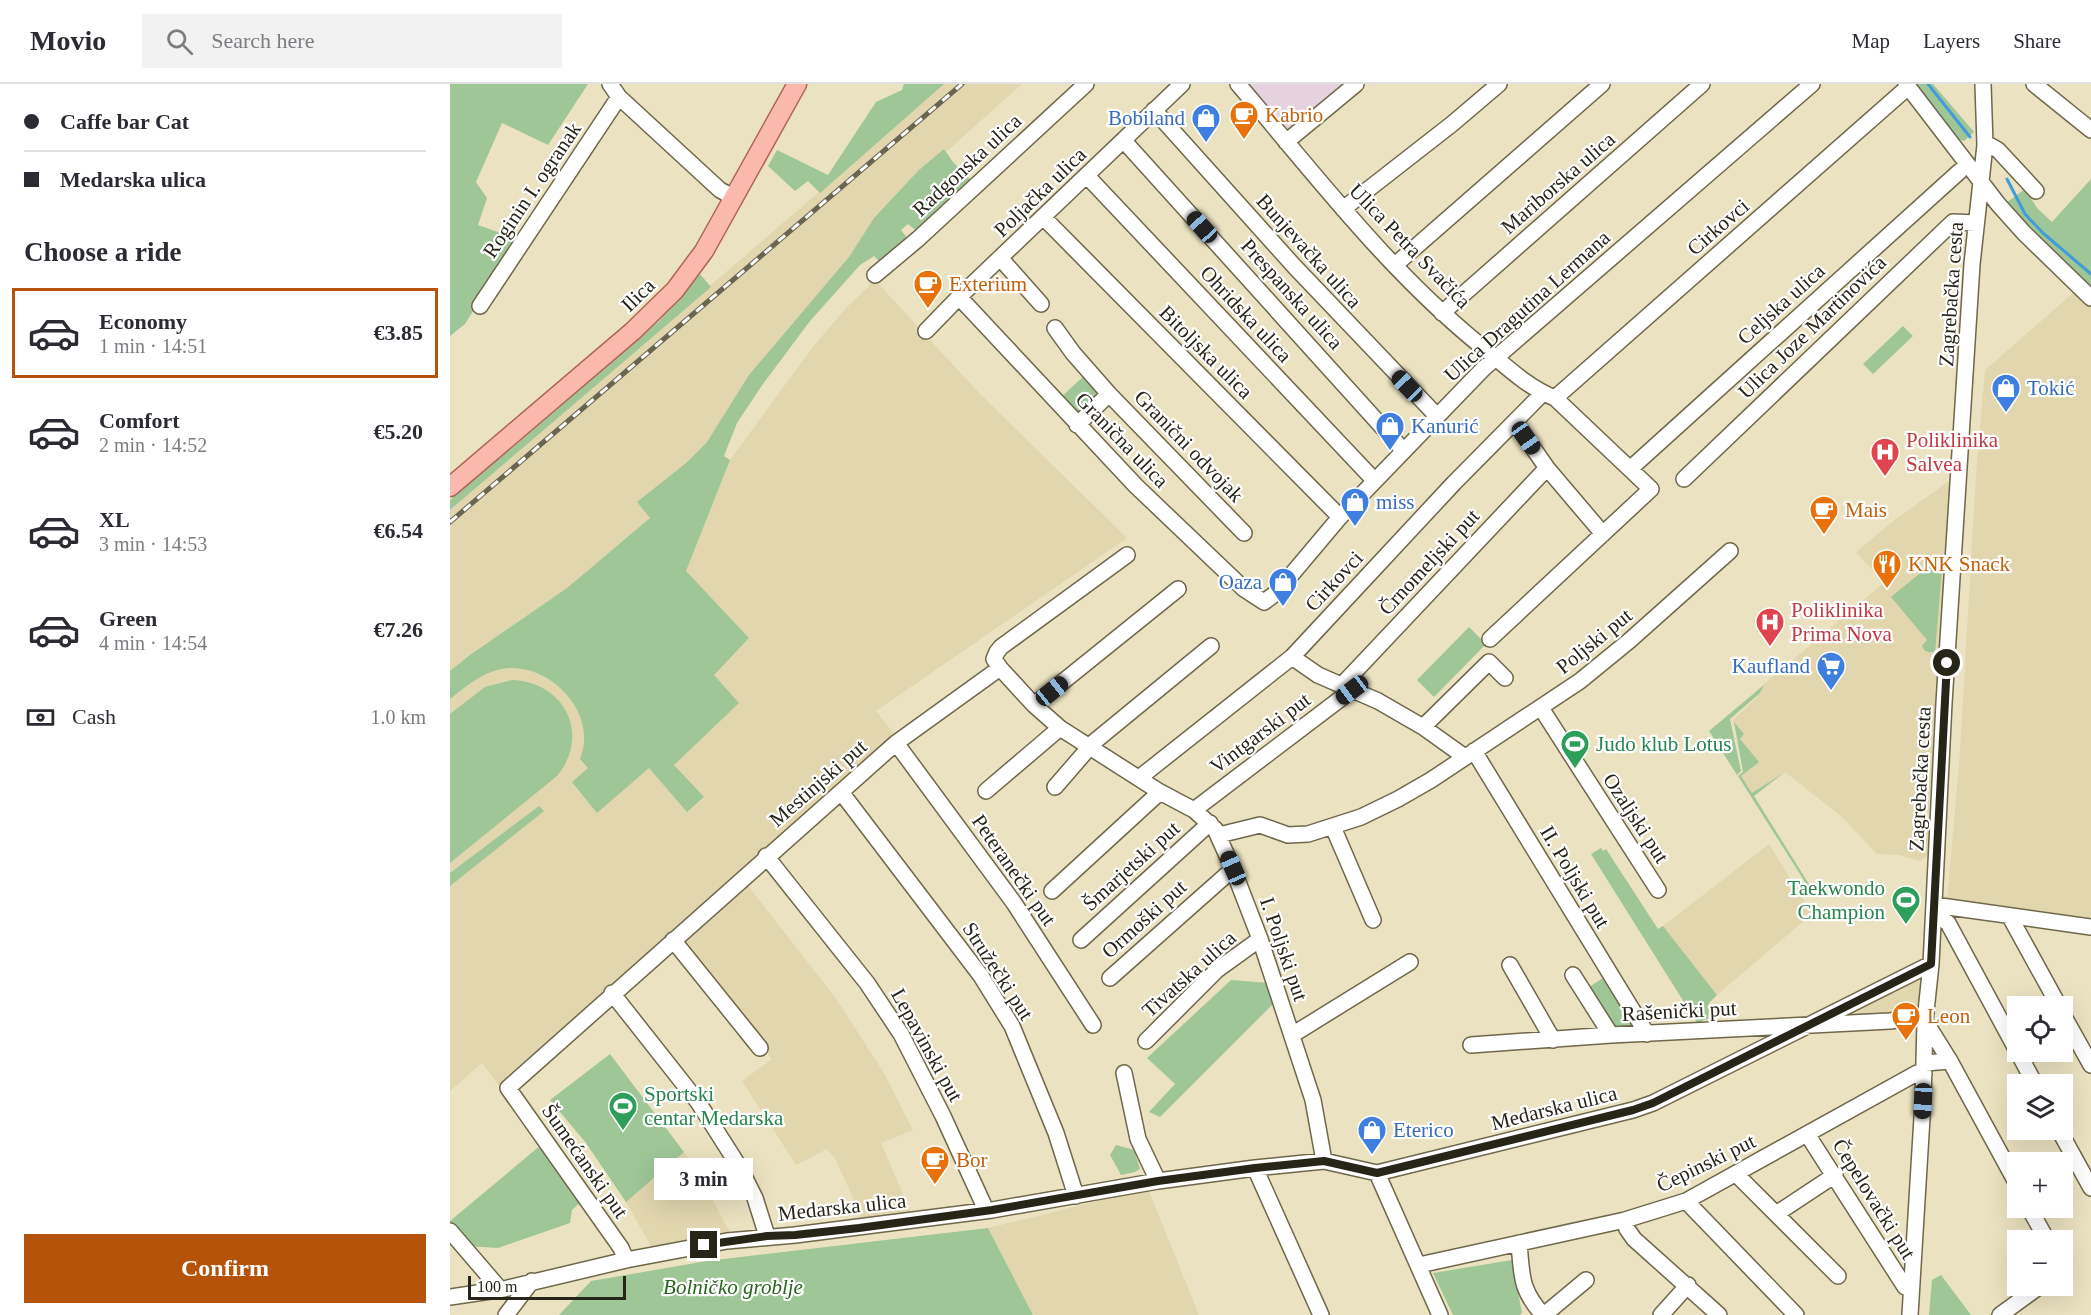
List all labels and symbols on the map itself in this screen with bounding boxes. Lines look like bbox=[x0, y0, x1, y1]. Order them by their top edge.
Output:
cafe icon: Kabrio bbox=[1228, 99, 1260, 141]
shop icon: Bobiland bbox=[1190, 102, 1222, 144]
place label: Kabrio bbox=[1265, 103, 1323, 127]
place label: Bobiland bbox=[1108, 106, 1185, 130]
street label: Radgonska ulica bbox=[908, 108, 1027, 221]
street label: Roginin I. ogranak bbox=[478, 117, 586, 262]
street label: Mariborska ulica bbox=[1496, 127, 1620, 239]
street label: Poljačka ulica bbox=[989, 142, 1091, 242]
street label: Ulica Petra Svačića bbox=[1344, 179, 1476, 314]
street label: Bunjevačka ulica bbox=[1252, 189, 1367, 313]
street label: Cirkovci bbox=[1682, 194, 1754, 260]
car bbox=[1183, 208, 1221, 246]
street label: Zagrebačka cesta bbox=[1934, 220, 1968, 367]
street label: Ulica Dragutina Lermana bbox=[1439, 225, 1615, 387]
street label: Prespanska ulica bbox=[1236, 234, 1348, 355]
street label: Ulica Joze Martinovića bbox=[1733, 250, 1891, 404]
street label: Celjska ulica bbox=[1732, 258, 1830, 349]
street label: Ohridska ulica bbox=[1195, 261, 1297, 368]
cafe icon: Exterium bbox=[912, 268, 944, 310]
place label: Exterium bbox=[949, 272, 1027, 296]
street label: Ilica bbox=[616, 273, 660, 317]
street label: Bitoljska ulica bbox=[1154, 300, 1258, 404]
car bbox=[1388, 367, 1426, 405]
shop icon: Tokić bbox=[1990, 372, 2022, 414]
place label: Tokić bbox=[2027, 376, 2075, 400]
street label: Granični odvojak bbox=[1130, 385, 1249, 507]
street label: Granična ulica bbox=[1071, 387, 1174, 493]
shop icon: Kanurić bbox=[1374, 410, 1406, 452]
place label: Kanurić bbox=[1411, 414, 1479, 438]
car bbox=[1508, 418, 1544, 458]
place label: Poliklinika Salvea bbox=[1906, 428, 1999, 476]
hospital icon: Poliklinika Salvea bbox=[1869, 436, 1901, 478]
shop icon: miss bbox=[1339, 486, 1371, 528]
place label: miss bbox=[1376, 490, 1415, 514]
cafe icon: Mais bbox=[1808, 494, 1840, 536]
place label: Mais bbox=[1845, 498, 1887, 522]
street label: Črnomeljski put bbox=[1374, 504, 1484, 620]
street label: Cirkovci bbox=[1300, 546, 1368, 616]
restaurant icon: KNK Snack bbox=[1871, 548, 1903, 590]
place label: KNK Snack bbox=[1908, 552, 2011, 576]
shop icon: Oaza bbox=[1267, 566, 1299, 608]
place label: Oaza bbox=[1219, 570, 1263, 594]
place label: Poliklinika Prima Nova bbox=[1791, 598, 1893, 646]
street label: Poljski put bbox=[1551, 603, 1637, 679]
hospital icon: Poliklinika Prima Nova bbox=[1754, 606, 1786, 648]
route start bbox=[1933, 649, 1960, 676]
supermarket icon: Kaufland bbox=[1815, 650, 1847, 692]
place label: Kaufland bbox=[1732, 654, 1810, 678]
car bbox=[1332, 672, 1372, 708]
car bbox=[1032, 673, 1072, 709]
street label: Vintgarski put bbox=[1205, 687, 1315, 779]
street label: Zagrebačka cesta bbox=[1904, 705, 1936, 852]
sports icon: Judo klub Lotus bbox=[1559, 728, 1591, 770]
place label: Judo klub Lotus bbox=[1596, 732, 1731, 756]
street label: Mestinjski put bbox=[765, 734, 872, 832]
street label: Ozaljski put bbox=[1598, 769, 1674, 867]
street label: Peteranečki put bbox=[967, 810, 1061, 930]
street label: Šmarjetski put bbox=[1078, 816, 1184, 916]
street label: II. Poljski put bbox=[1535, 822, 1615, 933]
car bbox=[1217, 848, 1249, 888]
street label: Ormoški put bbox=[1097, 875, 1191, 963]
place label: Taekwondo Champion bbox=[1787, 876, 1885, 924]
sports icon: Taekwondo Champion bbox=[1890, 884, 1922, 926]
street label: I. Poljski put bbox=[1255, 894, 1313, 1004]
street label: Stružečki put bbox=[958, 918, 1038, 1024]
street label: Tivatska ulica bbox=[1137, 925, 1241, 1022]
street label: Lepavinski put bbox=[886, 984, 968, 1106]
street label: Rašenički put bbox=[1621, 996, 1737, 1026]
cafe icon: Leon bbox=[1890, 1000, 1922, 1042]
place label: Leon bbox=[1927, 1004, 1971, 1028]
street label: Medarska ulica bbox=[1489, 1081, 1620, 1135]
place label: Sportski centar Medarska bbox=[644, 1082, 784, 1130]
car bbox=[1913, 1083, 1933, 1119]
sports icon: Sportski centar Medarska bbox=[607, 1090, 639, 1132]
street label: Šumećanski put bbox=[537, 1099, 633, 1223]
shop icon: Eterico bbox=[1356, 1114, 1388, 1156]
place label: Eterico bbox=[1393, 1118, 1454, 1142]
street label: Čepinski put bbox=[1653, 1129, 1759, 1197]
street label: Čepelovački put bbox=[1828, 1135, 1921, 1264]
cafe icon: Bor bbox=[919, 1144, 951, 1186]
place label: Bor bbox=[956, 1148, 988, 1172]
callout: 3 min bbox=[654, 1158, 754, 1200]
street label: Medarska ulica bbox=[777, 1188, 908, 1226]
route end bbox=[690, 1231, 717, 1258]
scale bar bbox=[468, 1273, 626, 1300]
park label: Bolničko groblje bbox=[663, 1275, 803, 1299]

